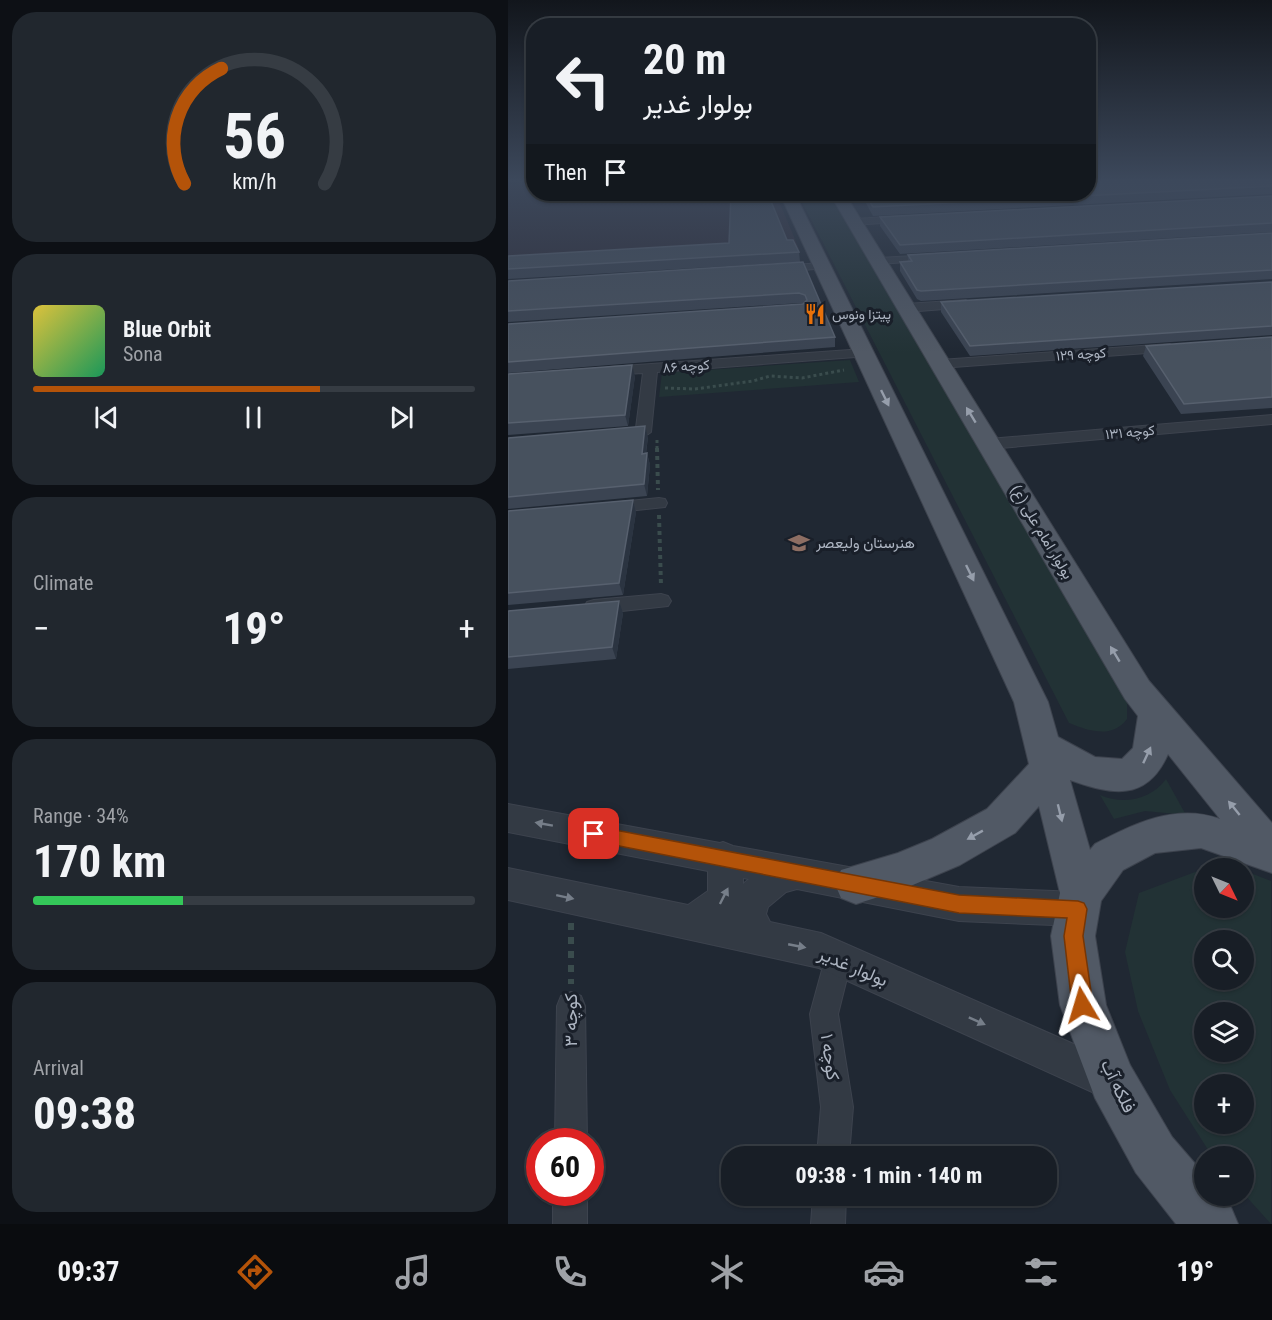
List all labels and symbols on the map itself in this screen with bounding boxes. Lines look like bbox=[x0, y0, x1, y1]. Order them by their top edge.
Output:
restaurant icon: پیتزا ونوس bbox=[803, 302, 827, 326]
place label: پیتزا ونوس bbox=[832, 306, 891, 324]
street label: کوچه ۱۲۹ bbox=[1055, 344, 1107, 366]
street label: کوچه ۸۶ bbox=[662, 356, 710, 378]
one-way arrow bbox=[880, 389, 890, 406]
one-way arrow bbox=[966, 407, 977, 423]
street label: کوچه ۱۳۱ bbox=[1105, 422, 1156, 444]
street label: بولوار امام علی (ع) bbox=[1005, 482, 1077, 583]
school or university icon: هنرستان ولیعصر bbox=[787, 531, 811, 555]
place label: هنرستان ولیعصر bbox=[815, 534, 915, 552]
one-way arrow bbox=[965, 565, 974, 582]
one-way arrow bbox=[1110, 646, 1121, 662]
one-way arrow bbox=[1142, 746, 1151, 763]
one-way arrow bbox=[1228, 800, 1241, 816]
one-way arrow bbox=[1056, 804, 1066, 823]
pin bbox=[568, 808, 619, 859]
one-way arrow bbox=[534, 819, 553, 828]
one-way arrow bbox=[967, 830, 984, 840]
north arrow bbox=[1194, 858, 1254, 918]
one-way arrow bbox=[719, 888, 728, 905]
one-way arrow bbox=[556, 892, 574, 902]
one-way arrow bbox=[788, 942, 807, 951]
street label: بولوار غدیر bbox=[814, 942, 891, 991]
position arrow bbox=[1050, 973, 1114, 1037]
street label: کوچه ۳ bbox=[560, 993, 583, 1047]
one-way arrow bbox=[968, 1016, 985, 1025]
street label: کوچه ۱ bbox=[815, 1032, 844, 1082]
street label: فلکه آب bbox=[1097, 1056, 1140, 1116]
speed limit sign: 60 bbox=[526, 1128, 604, 1206]

